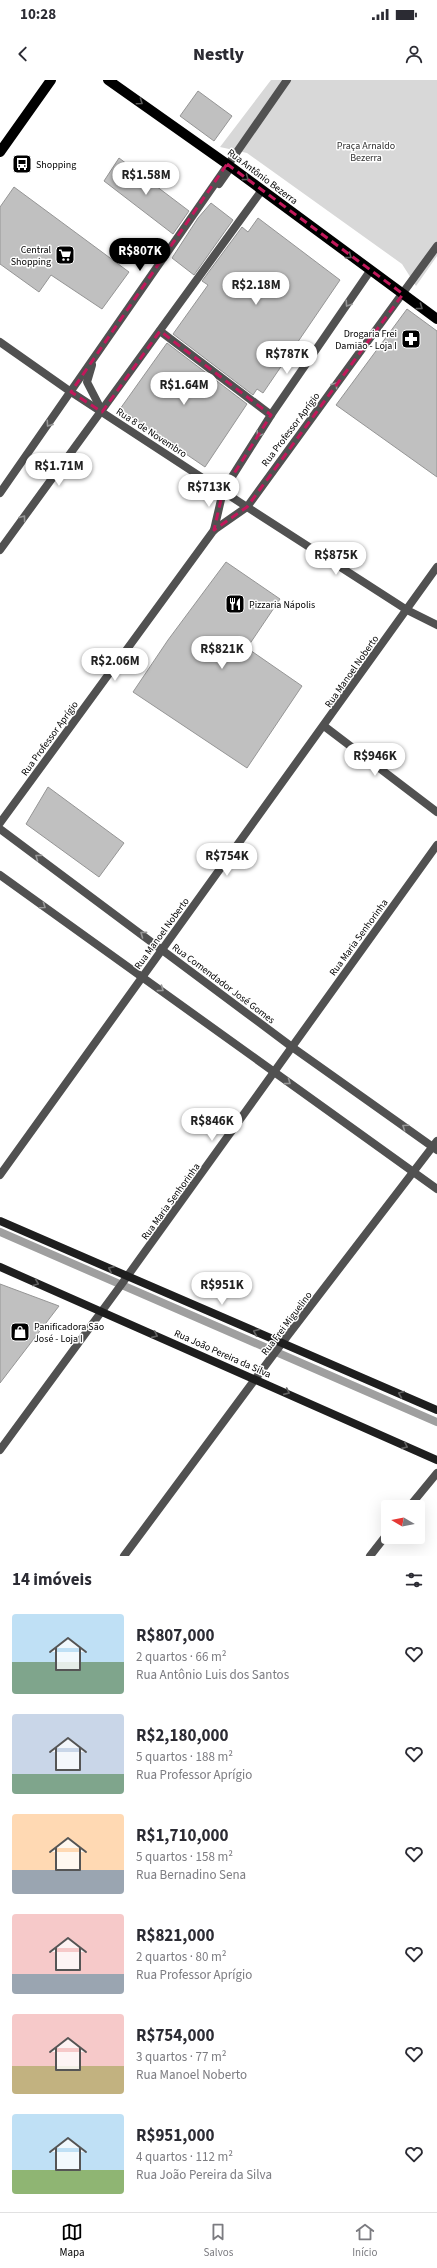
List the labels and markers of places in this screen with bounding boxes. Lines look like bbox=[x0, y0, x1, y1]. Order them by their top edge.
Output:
bus stop icon: Shopping bbox=[11, 153, 33, 175]
place label: Shopping bbox=[36, 158, 76, 172]
pin: R$1.58M bbox=[109, 162, 183, 196]
pin: R$807K bbox=[107, 238, 173, 272]
place label: Central Shopping bbox=[11, 243, 51, 269]
supermarket icon: Central Shopping bbox=[54, 244, 76, 266]
pin: R$2.18M bbox=[219, 272, 293, 306]
place label: Drogaria Frei Damião - Loja I bbox=[335, 327, 397, 353]
pharmacy icon: Drogaria Frei Damião - Loja I bbox=[400, 328, 422, 350]
pin: R$787K bbox=[254, 341, 320, 375]
pin: R$1.64M bbox=[147, 372, 221, 406]
pin: R$1.71M bbox=[22, 453, 96, 487]
pin: R$713K bbox=[176, 474, 242, 508]
pin: R$875K bbox=[303, 542, 369, 576]
restaurant icon: Pizzaria Nápolis bbox=[224, 593, 246, 615]
place label: Pizzaria Nápolis bbox=[249, 598, 315, 612]
pin: R$821K bbox=[189, 636, 255, 670]
pin: R$2.06M bbox=[78, 648, 152, 682]
pin: R$946K bbox=[342, 743, 408, 777]
pin: R$754K bbox=[194, 843, 260, 877]
pin: R$846K bbox=[179, 1108, 245, 1142]
pin: R$951K bbox=[189, 1272, 255, 1306]
place label: Panificadora São José - Loja I bbox=[34, 1320, 104, 1346]
shop icon: Panificadora São José - Loja I bbox=[9, 1321, 31, 1343]

